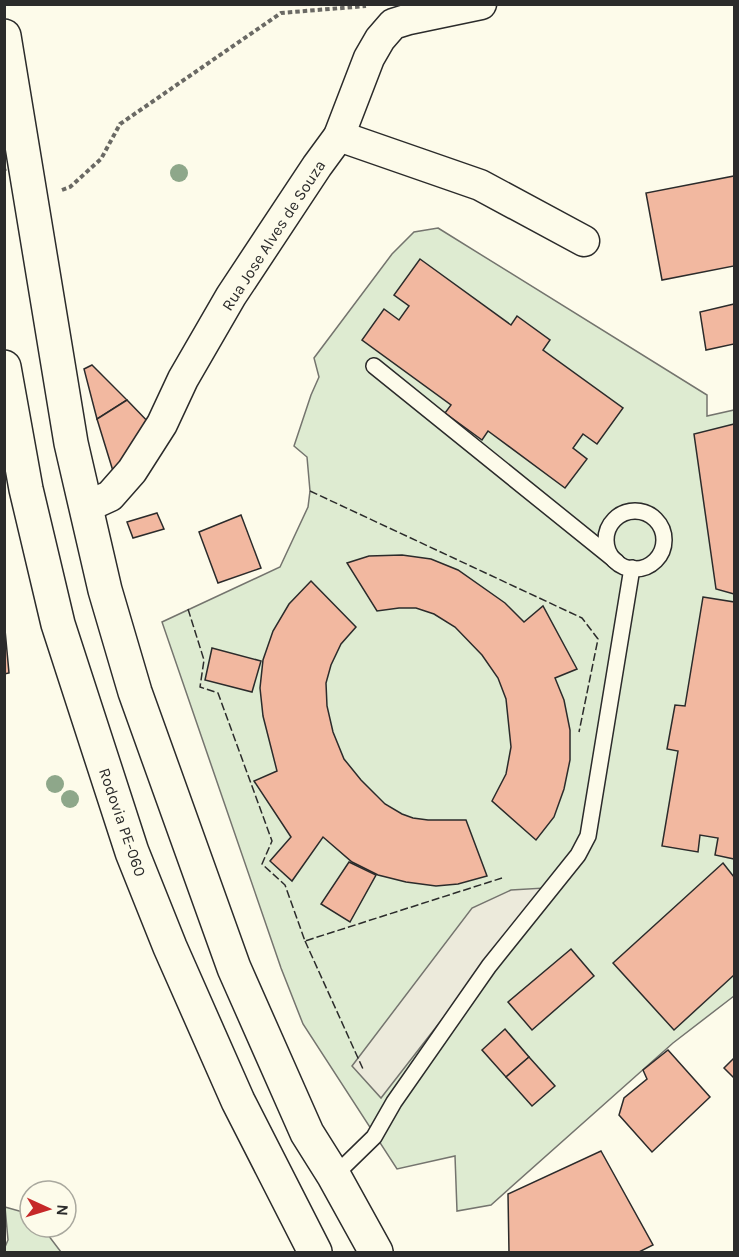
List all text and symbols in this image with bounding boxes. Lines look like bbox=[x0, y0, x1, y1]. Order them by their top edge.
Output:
street label: Rua Jose Alves de Souza bbox=[218, 156, 329, 314]
street label: Rodovia PE-060 bbox=[95, 765, 150, 879]
north arrow bbox=[18, 1179, 78, 1239]
text: N bbox=[53, 1204, 72, 1216]

